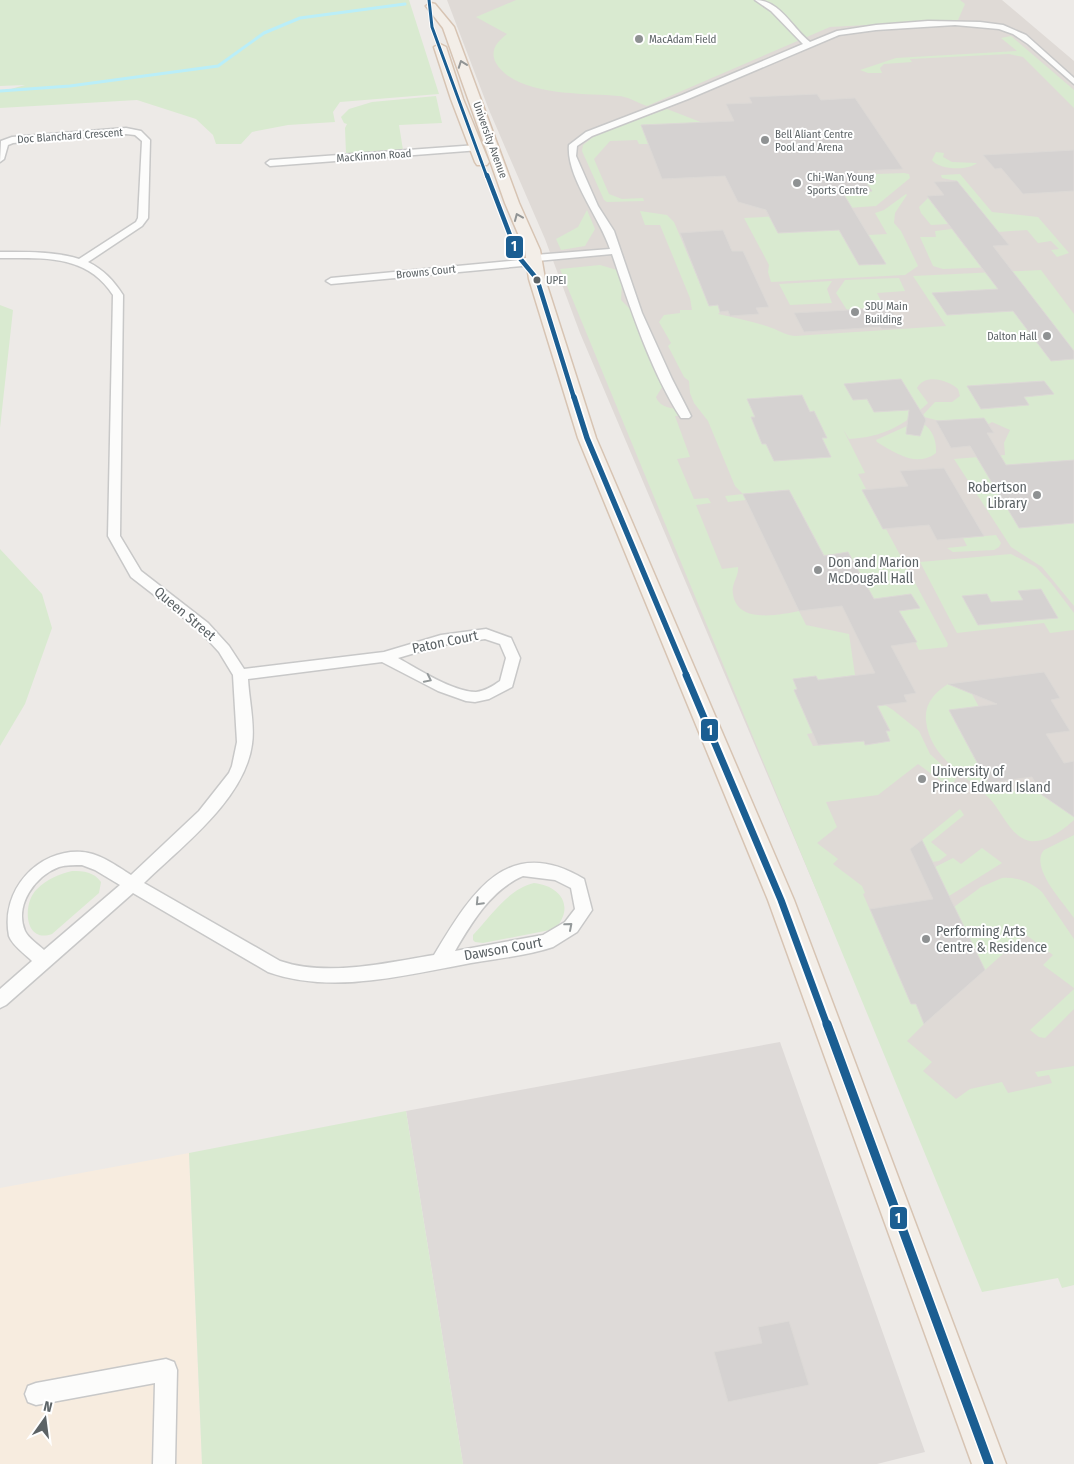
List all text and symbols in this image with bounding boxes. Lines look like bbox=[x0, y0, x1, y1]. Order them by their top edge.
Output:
marker: MacAdam Field bbox=[633, 33, 645, 45]
place label: MacAdam Field bbox=[649, 33, 716, 46]
one-way arrow bbox=[458, 60, 468, 69]
street label: University Avenue bbox=[470, 100, 510, 180]
street label: Doc Blanchard Crescent bbox=[17, 126, 124, 146]
place label: Bell Aliant Centre Pool and Arena bbox=[775, 128, 853, 154]
marker: Bell Aliant Centre Pool and Arena bbox=[759, 134, 771, 146]
street label: MacKinnon Road bbox=[336, 147, 412, 165]
place label: Chi-Wan Young Sports Centre bbox=[807, 171, 875, 197]
marker: Chi-Wan Young Sports Centre bbox=[791, 177, 803, 189]
one-way arrow bbox=[514, 213, 524, 222]
line badge: 1 bbox=[505, 235, 524, 259]
text: 1 bbox=[511, 238, 517, 255]
street label: Browns Court bbox=[396, 262, 457, 282]
place label: UPEI bbox=[546, 274, 566, 287]
marker: UPEI bbox=[532, 275, 542, 285]
place label: SDU Main Building bbox=[865, 300, 908, 326]
marker: SDU Main Building bbox=[849, 306, 861, 318]
place label: Dalton Hall bbox=[987, 330, 1037, 343]
marker: Dalton Hall bbox=[1041, 330, 1053, 342]
place label: Robertson Library bbox=[968, 479, 1028, 512]
marker: Robertson Library bbox=[1031, 489, 1043, 501]
place label: Don and Marion McDougall Hall bbox=[828, 554, 919, 587]
marker: Don and Marion McDougall Hall bbox=[812, 564, 824, 576]
street label: Queen Street bbox=[151, 583, 220, 645]
street label: Paton Court bbox=[411, 627, 480, 657]
one-way arrow bbox=[423, 672, 432, 683]
line badge: 1 bbox=[700, 718, 719, 742]
text: 1 bbox=[707, 722, 713, 739]
place label: University of Prince Edward Island bbox=[932, 763, 1051, 796]
marker: University of Prince Edward Island bbox=[916, 773, 928, 785]
one-way arrow bbox=[476, 897, 485, 906]
one-way arrow bbox=[564, 923, 573, 932]
place label: Performing Arts Centre & Residence bbox=[936, 923, 1047, 956]
marker: Performing Arts Centre & Residence bbox=[920, 933, 932, 945]
street label: Dawson Court bbox=[463, 934, 544, 964]
line badge: 1 bbox=[889, 1206, 908, 1230]
text: 1 bbox=[895, 1210, 901, 1227]
north arrow bbox=[20, 1394, 70, 1444]
text: N bbox=[42, 1398, 54, 1416]

